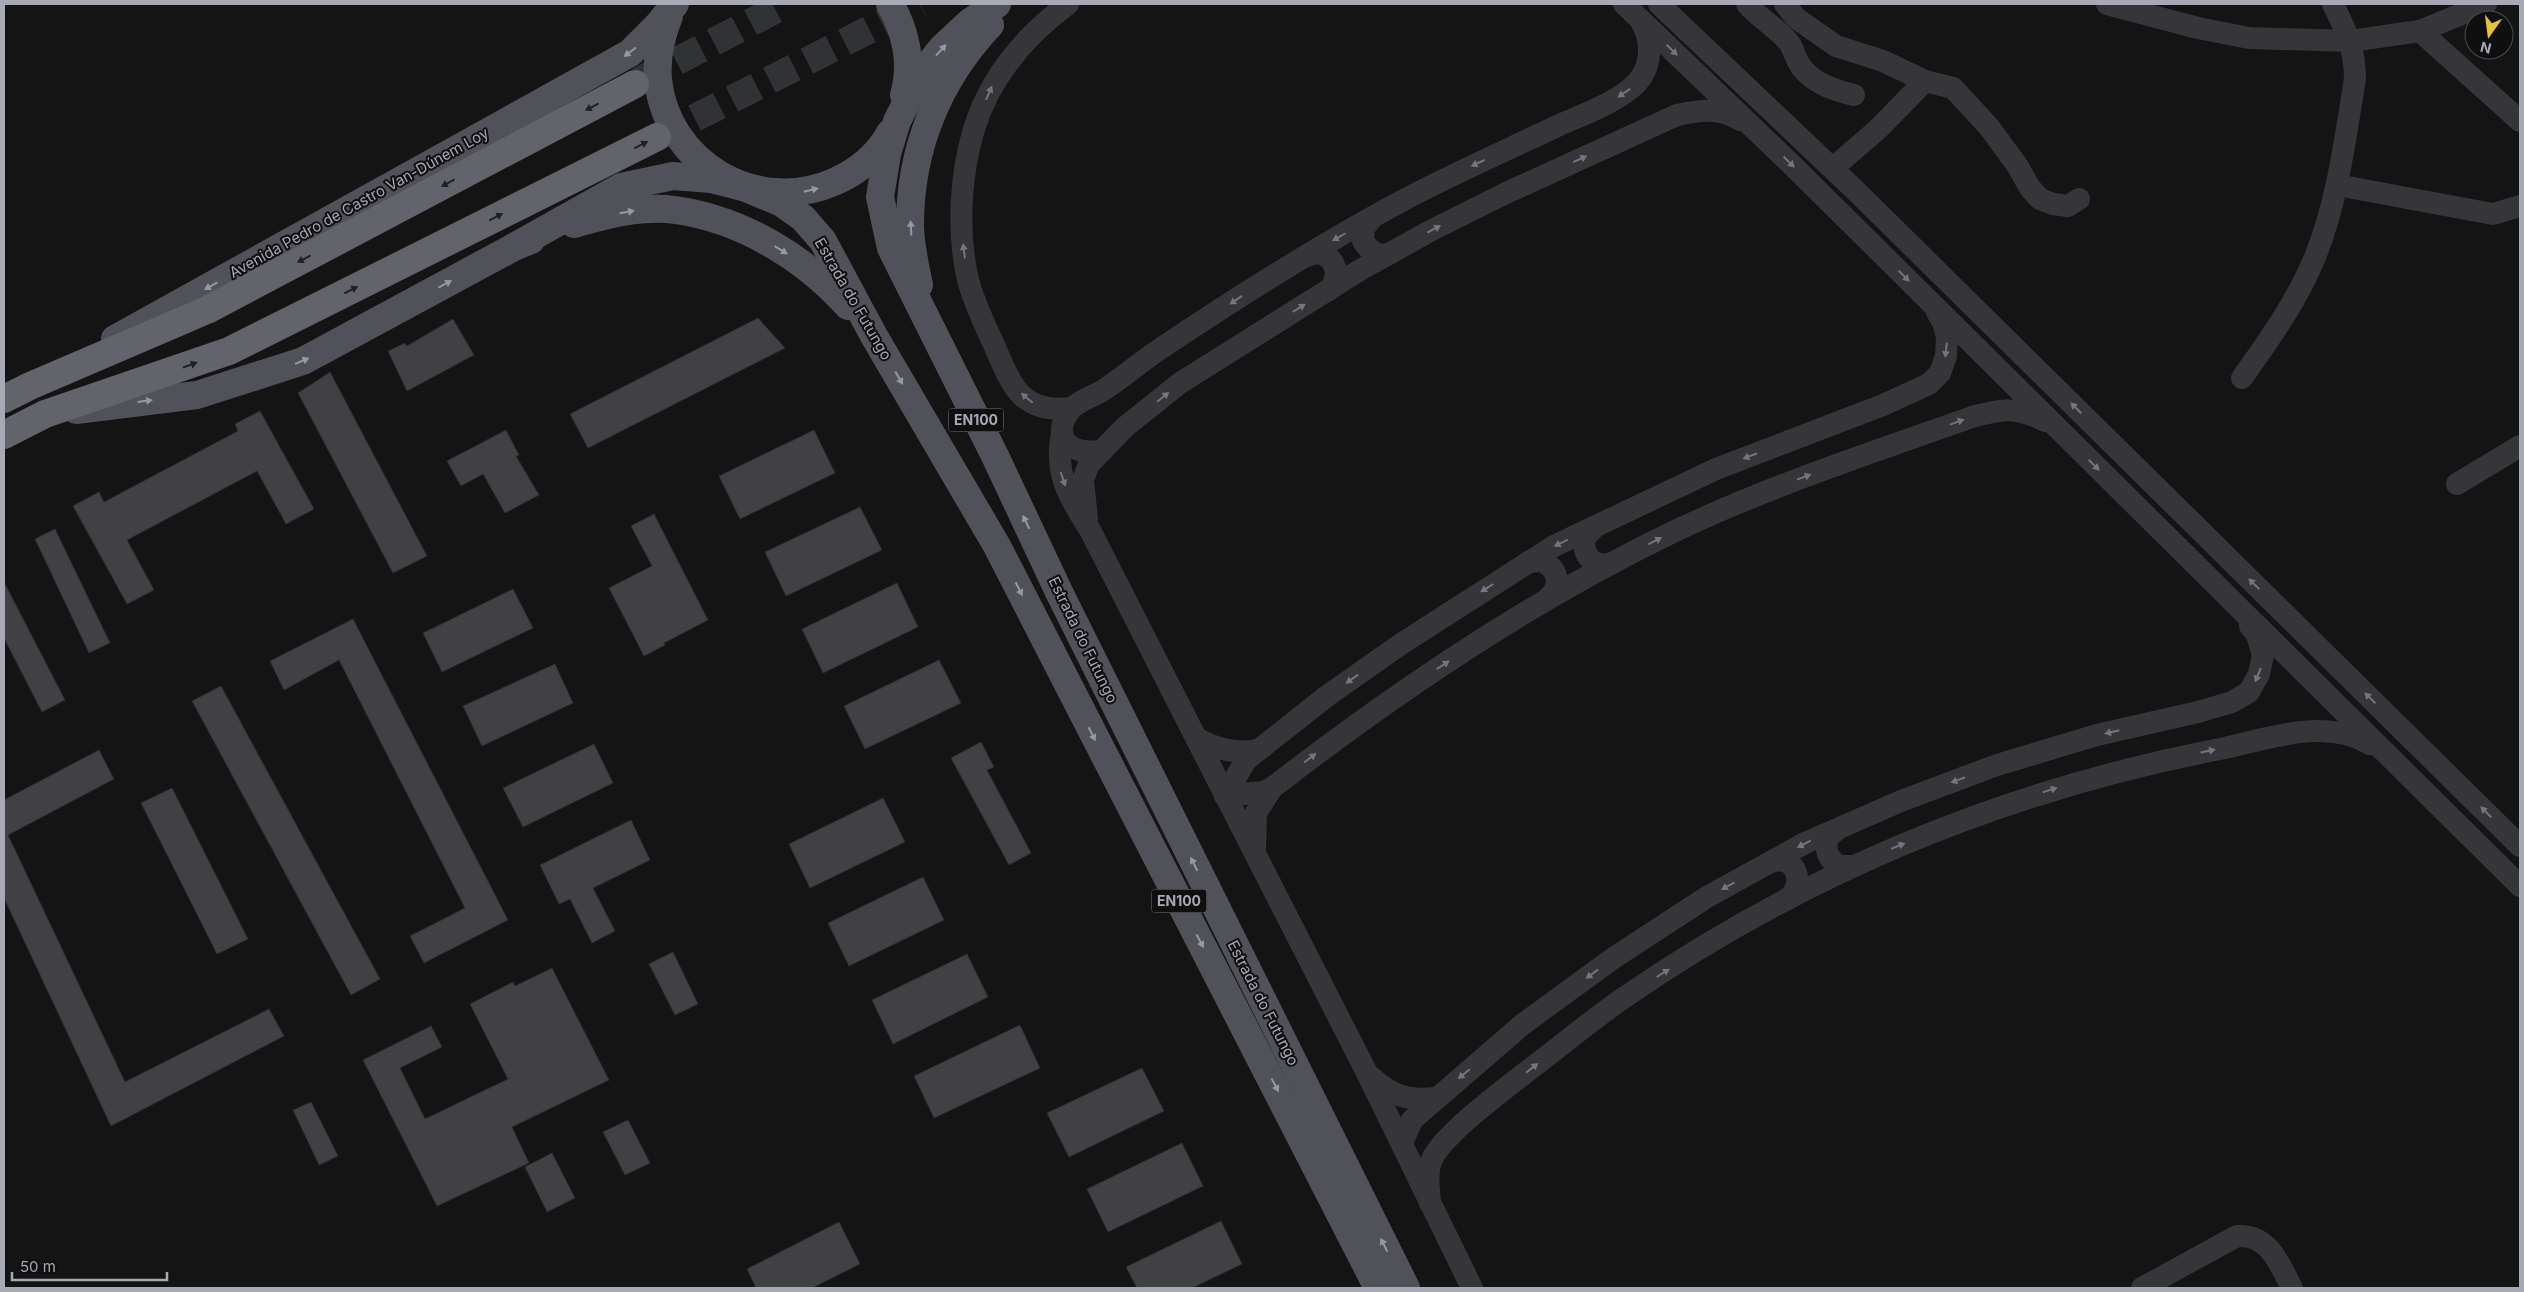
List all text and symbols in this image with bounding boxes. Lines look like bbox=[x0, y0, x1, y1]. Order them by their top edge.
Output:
north arrow bbox=[2464, 10, 2514, 60]
text: N bbox=[2479, 39, 2493, 58]
one-way arrow bbox=[1665, 43, 1677, 55]
one-way arrow bbox=[935, 45, 947, 57]
one-way arrow bbox=[623, 47, 636, 57]
one-way arrow bbox=[986, 86, 994, 100]
one-way arrow bbox=[1618, 88, 1631, 98]
one-way arrow bbox=[584, 103, 599, 111]
street label: Avenida Pedro de Castro Van-Dúnem Loy bbox=[226, 123, 492, 282]
one-way arrow bbox=[634, 141, 649, 149]
one-way arrow bbox=[1573, 155, 1588, 164]
one-way arrow bbox=[1783, 156, 1795, 168]
one-way arrow bbox=[1471, 159, 1485, 167]
one-way arrow bbox=[441, 178, 455, 187]
one-way arrow bbox=[804, 186, 819, 194]
one-way arrow bbox=[619, 207, 635, 215]
one-way arrow bbox=[489, 213, 503, 221]
one-way arrow bbox=[906, 220, 914, 236]
one-way arrow bbox=[1427, 225, 1441, 233]
one-way arrow bbox=[1333, 232, 1346, 241]
street label: Estrada do Futungo bbox=[811, 234, 896, 363]
one-way arrow bbox=[960, 243, 968, 259]
one-way arrow bbox=[775, 246, 788, 255]
one-way arrow bbox=[297, 255, 312, 263]
one-way arrow bbox=[1898, 270, 1910, 282]
one-way arrow bbox=[438, 280, 452, 288]
one-way arrow bbox=[204, 281, 217, 290]
one-way arrow bbox=[344, 286, 358, 294]
one-way arrow bbox=[1229, 295, 1242, 305]
one-way arrow bbox=[1293, 304, 1306, 313]
one-way arrow bbox=[1942, 343, 1950, 359]
one-way arrow bbox=[295, 356, 309, 364]
one-way arrow bbox=[183, 360, 198, 368]
one-way arrow bbox=[894, 371, 903, 384]
one-way arrow bbox=[1156, 391, 1169, 402]
one-way arrow bbox=[1020, 393, 1033, 404]
one-way arrow bbox=[137, 397, 153, 405]
one-way arrow bbox=[2071, 402, 2083, 414]
road number: EN100 bbox=[948, 408, 1004, 432]
one-way arrow bbox=[1950, 418, 1965, 426]
one-way arrow bbox=[1742, 452, 1757, 460]
one-way arrow bbox=[2088, 458, 2100, 470]
one-way arrow bbox=[1060, 472, 1067, 487]
one-way arrow bbox=[1797, 473, 1812, 481]
one-way arrow bbox=[1021, 515, 1029, 529]
one-way arrow bbox=[1648, 537, 1662, 545]
one-way arrow bbox=[1554, 539, 1568, 547]
street label: Estrada do Futungo bbox=[1045, 574, 1122, 706]
one-way arrow bbox=[2248, 578, 2260, 590]
one-way arrow bbox=[1015, 582, 1023, 596]
one-way arrow bbox=[1480, 583, 1493, 593]
one-way arrow bbox=[1436, 660, 1450, 669]
one-way arrow bbox=[2254, 668, 2262, 683]
one-way arrow bbox=[1345, 674, 1359, 684]
one-way arrow bbox=[2364, 692, 2376, 704]
one-way arrow bbox=[1088, 727, 1096, 742]
one-way arrow bbox=[2105, 728, 2120, 736]
one-way arrow bbox=[2200, 747, 2215, 755]
one-way arrow bbox=[1303, 753, 1316, 764]
one-way arrow bbox=[1950, 777, 1965, 784]
one-way arrow bbox=[2043, 785, 2058, 793]
one-way arrow bbox=[2480, 806, 2492, 818]
one-way arrow bbox=[1796, 840, 1811, 848]
one-way arrow bbox=[1891, 842, 1906, 850]
one-way arrow bbox=[1190, 857, 1198, 871]
one-way arrow bbox=[1722, 881, 1735, 890]
road number: EN100 bbox=[1152, 889, 1206, 912]
one-way arrow bbox=[1196, 933, 1204, 948]
street label: Estrada do Futungo bbox=[1224, 937, 1303, 1069]
one-way arrow bbox=[1657, 968, 1670, 977]
one-way arrow bbox=[1585, 969, 1599, 979]
one-way arrow bbox=[1525, 1063, 1538, 1074]
one-way arrow bbox=[1458, 1068, 1470, 1079]
one-way arrow bbox=[1271, 1077, 1279, 1092]
one-way arrow bbox=[1380, 1237, 1388, 1252]
scale bar bbox=[12, 1250, 168, 1282]
text: 50 m bbox=[20, 1257, 56, 1276]

